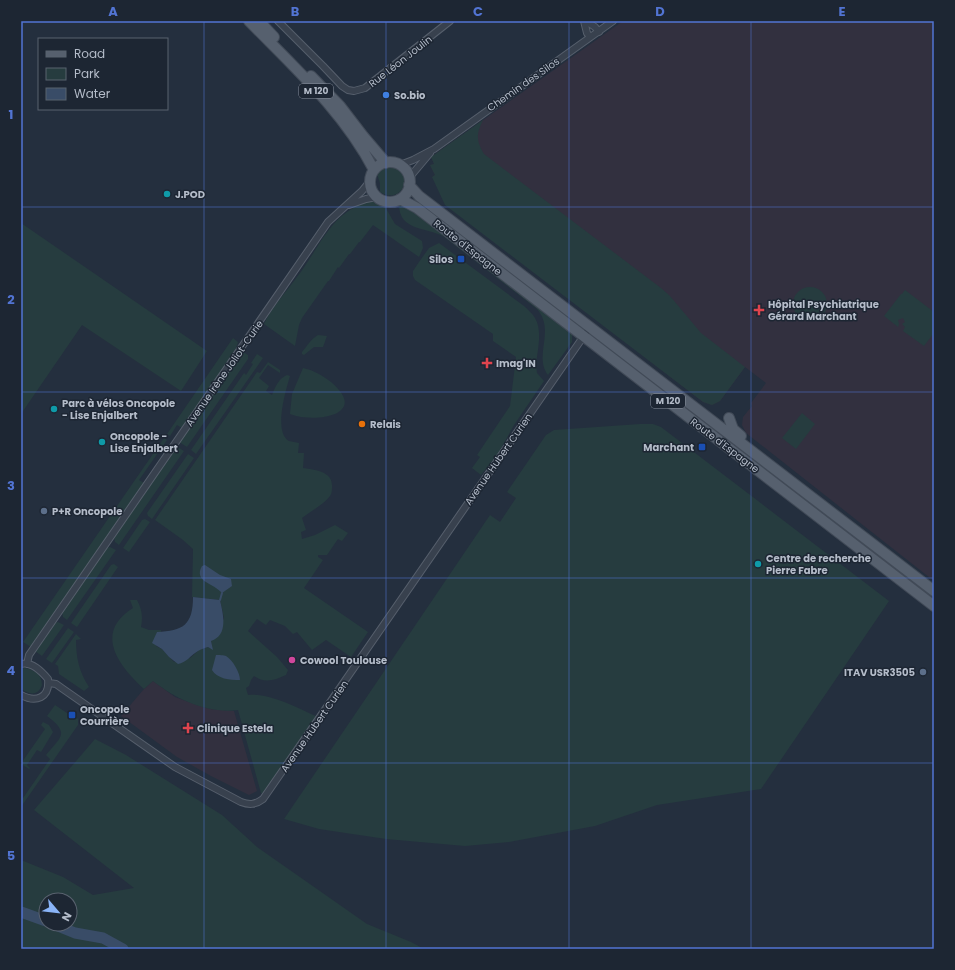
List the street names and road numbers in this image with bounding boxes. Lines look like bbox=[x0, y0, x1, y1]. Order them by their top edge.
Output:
street label: Rue Léon Joulin bbox=[365, 32, 435, 91]
street label: Chemin des Silos bbox=[484, 54, 563, 115]
road number: M 120 bbox=[299, 84, 333, 98]
street label: Route d'Espagne bbox=[430, 216, 505, 279]
street label: Avenue Irène Joliot-Curie bbox=[182, 317, 267, 429]
road number: M 120 bbox=[651, 394, 685, 408]
street label: Avenue Hubert Curien bbox=[461, 410, 536, 508]
street label: Route d'Espagne bbox=[687, 414, 762, 476]
street label: Avenue Hubert Curien bbox=[277, 677, 352, 775]

